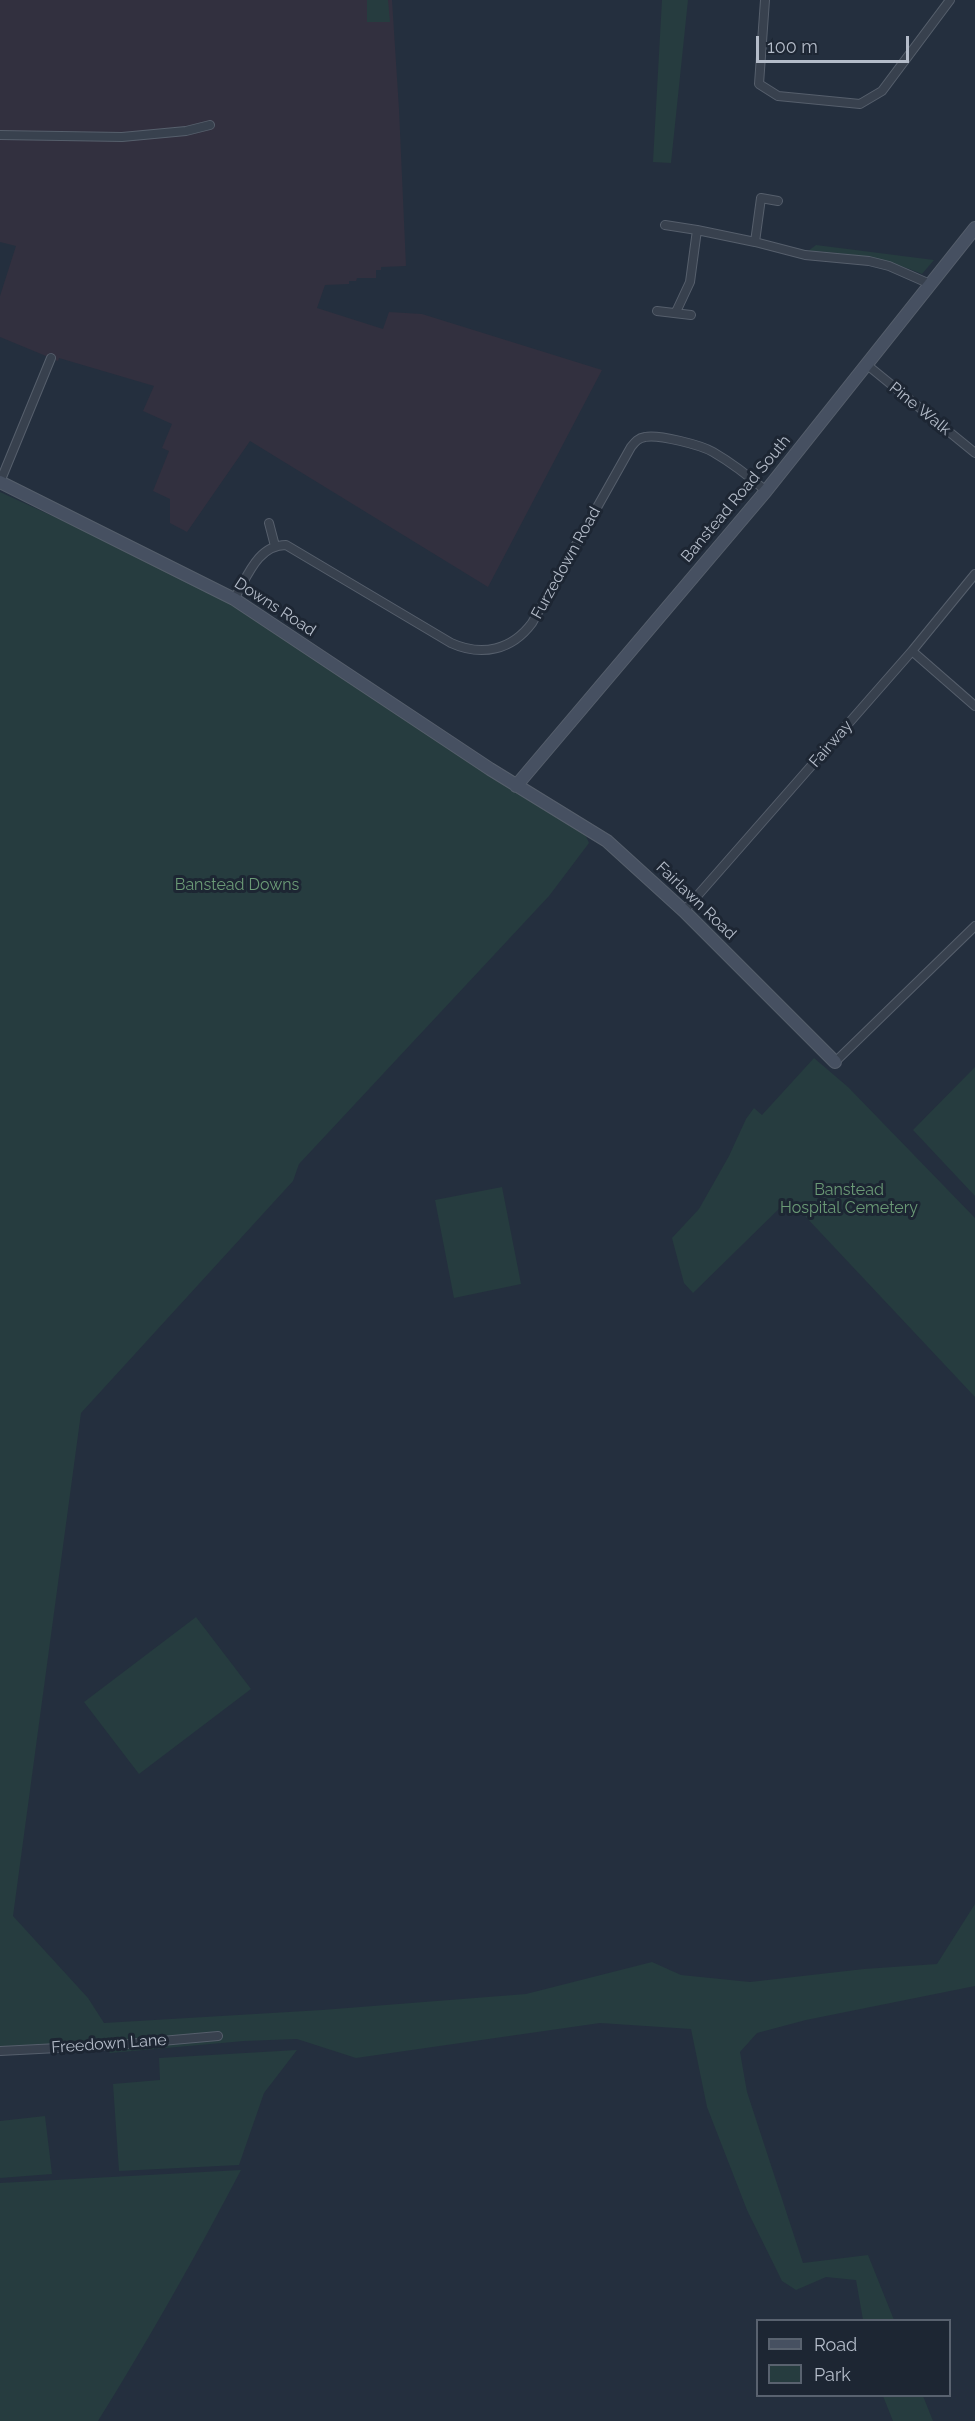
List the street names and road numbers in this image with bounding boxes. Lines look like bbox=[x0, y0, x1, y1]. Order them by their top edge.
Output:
street label: Pine Walk bbox=[885, 378, 955, 440]
street label: Banstead Road South bbox=[677, 432, 795, 566]
street label: Furzedown Road bbox=[527, 504, 605, 622]
street label: Downs Road bbox=[231, 574, 319, 640]
street label: Fairway bbox=[805, 717, 857, 771]
street label: Fairlawn Road bbox=[652, 858, 740, 944]
street label: Freedown Lane bbox=[51, 2030, 167, 2058]

